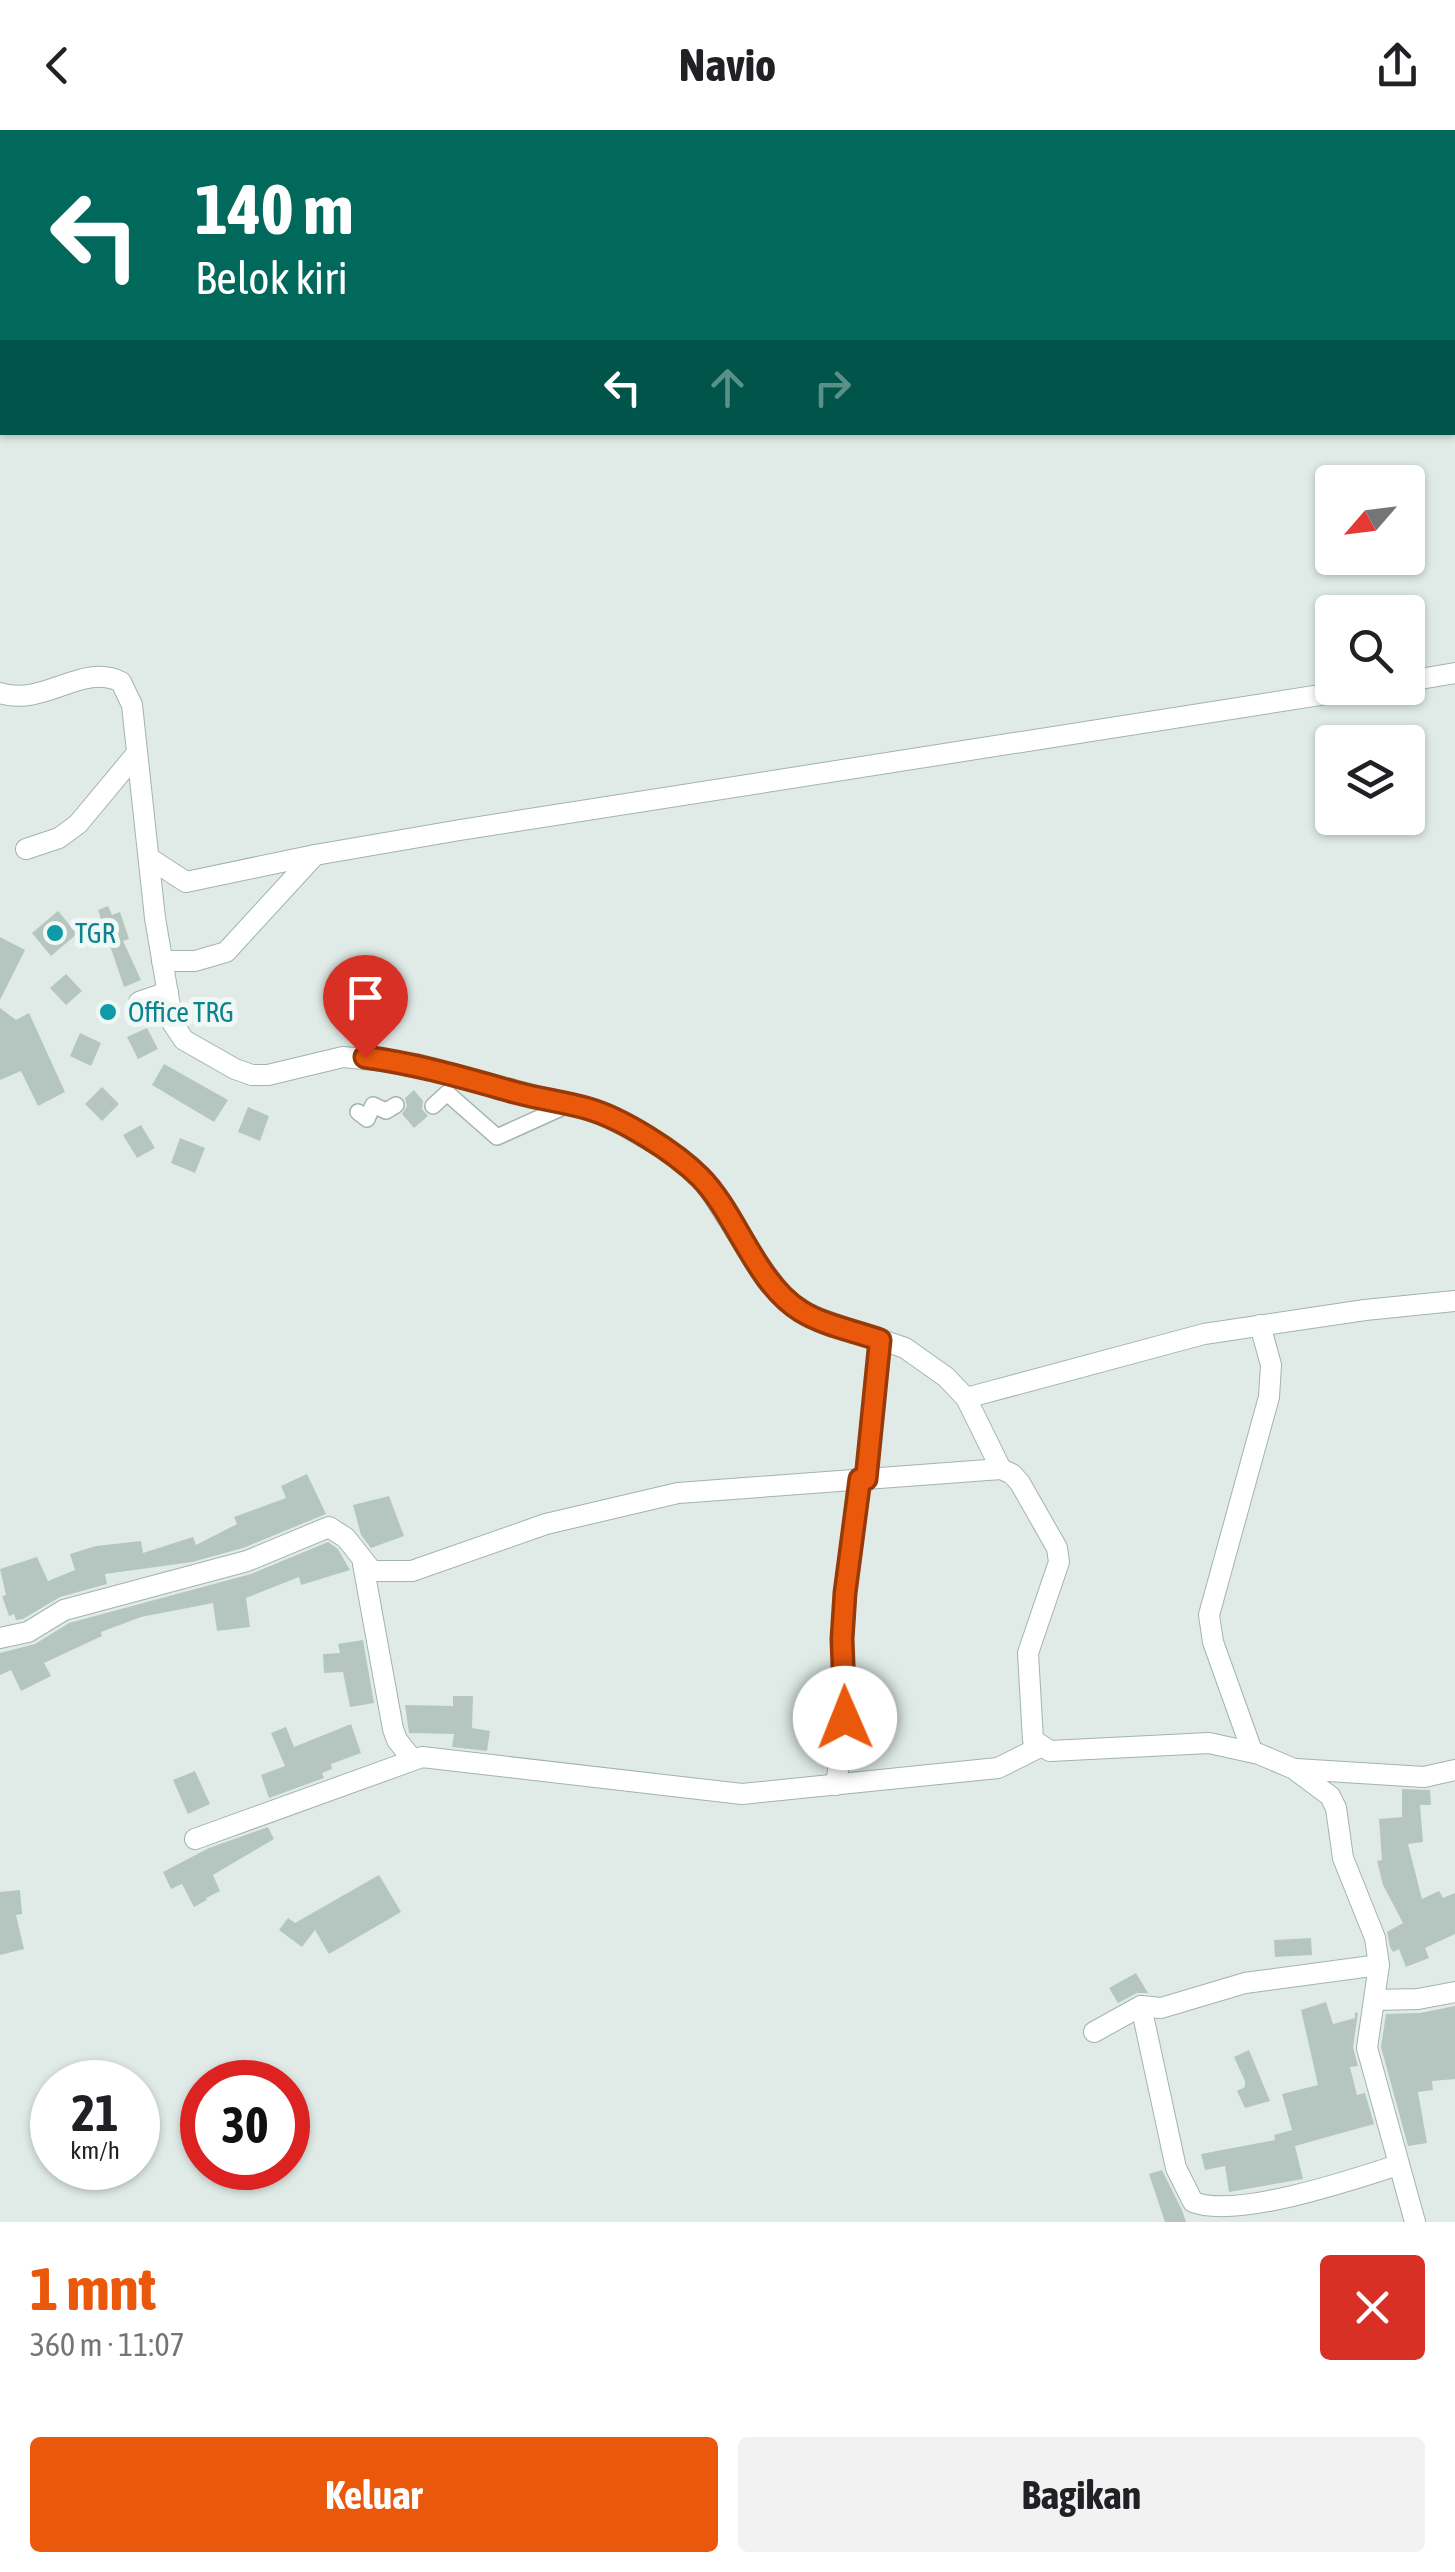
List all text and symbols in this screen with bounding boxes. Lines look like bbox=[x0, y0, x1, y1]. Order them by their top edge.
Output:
icon: back bbox=[30, 38, 85, 93]
icon: share bbox=[1370, 38, 1425, 93]
text: Navio bbox=[679, 39, 776, 91]
text: 140 m bbox=[195, 169, 354, 249]
icon: left bbox=[30, 170, 160, 300]
text: Belok kiri bbox=[195, 252, 348, 304]
icon: left bbox=[595, 360, 650, 415]
icon: ahead bbox=[700, 360, 755, 415]
icon: right bbox=[805, 360, 860, 415]
north arrow bbox=[1315, 465, 1425, 575]
map controls bbox=[1315, 465, 1425, 835]
button: search bbox=[1315, 595, 1425, 705]
button: layers bbox=[1315, 725, 1425, 835]
place label: TGR bbox=[75, 917, 116, 949]
marker: TGR bbox=[44, 922, 66, 944]
pin bbox=[323, 955, 408, 1058]
icon: arrive bbox=[338, 970, 393, 1025]
place label: Office TRG bbox=[128, 996, 234, 1028]
marker: Office TRG bbox=[97, 1001, 119, 1023]
position arrow bbox=[793, 1666, 897, 1770]
speed limit sign: 30 bbox=[180, 2060, 310, 2190]
text: 21 bbox=[71, 2084, 118, 2142]
text: km/h bbox=[70, 2136, 120, 2164]
text: 1 mnt bbox=[30, 2254, 156, 2323]
button: close bbox=[1320, 2255, 1425, 2360]
text: 360 m · 11:07 bbox=[30, 2326, 185, 2363]
button: Keluar bbox=[30, 2437, 718, 2552]
button: Bagikan bbox=[738, 2437, 1425, 2552]

